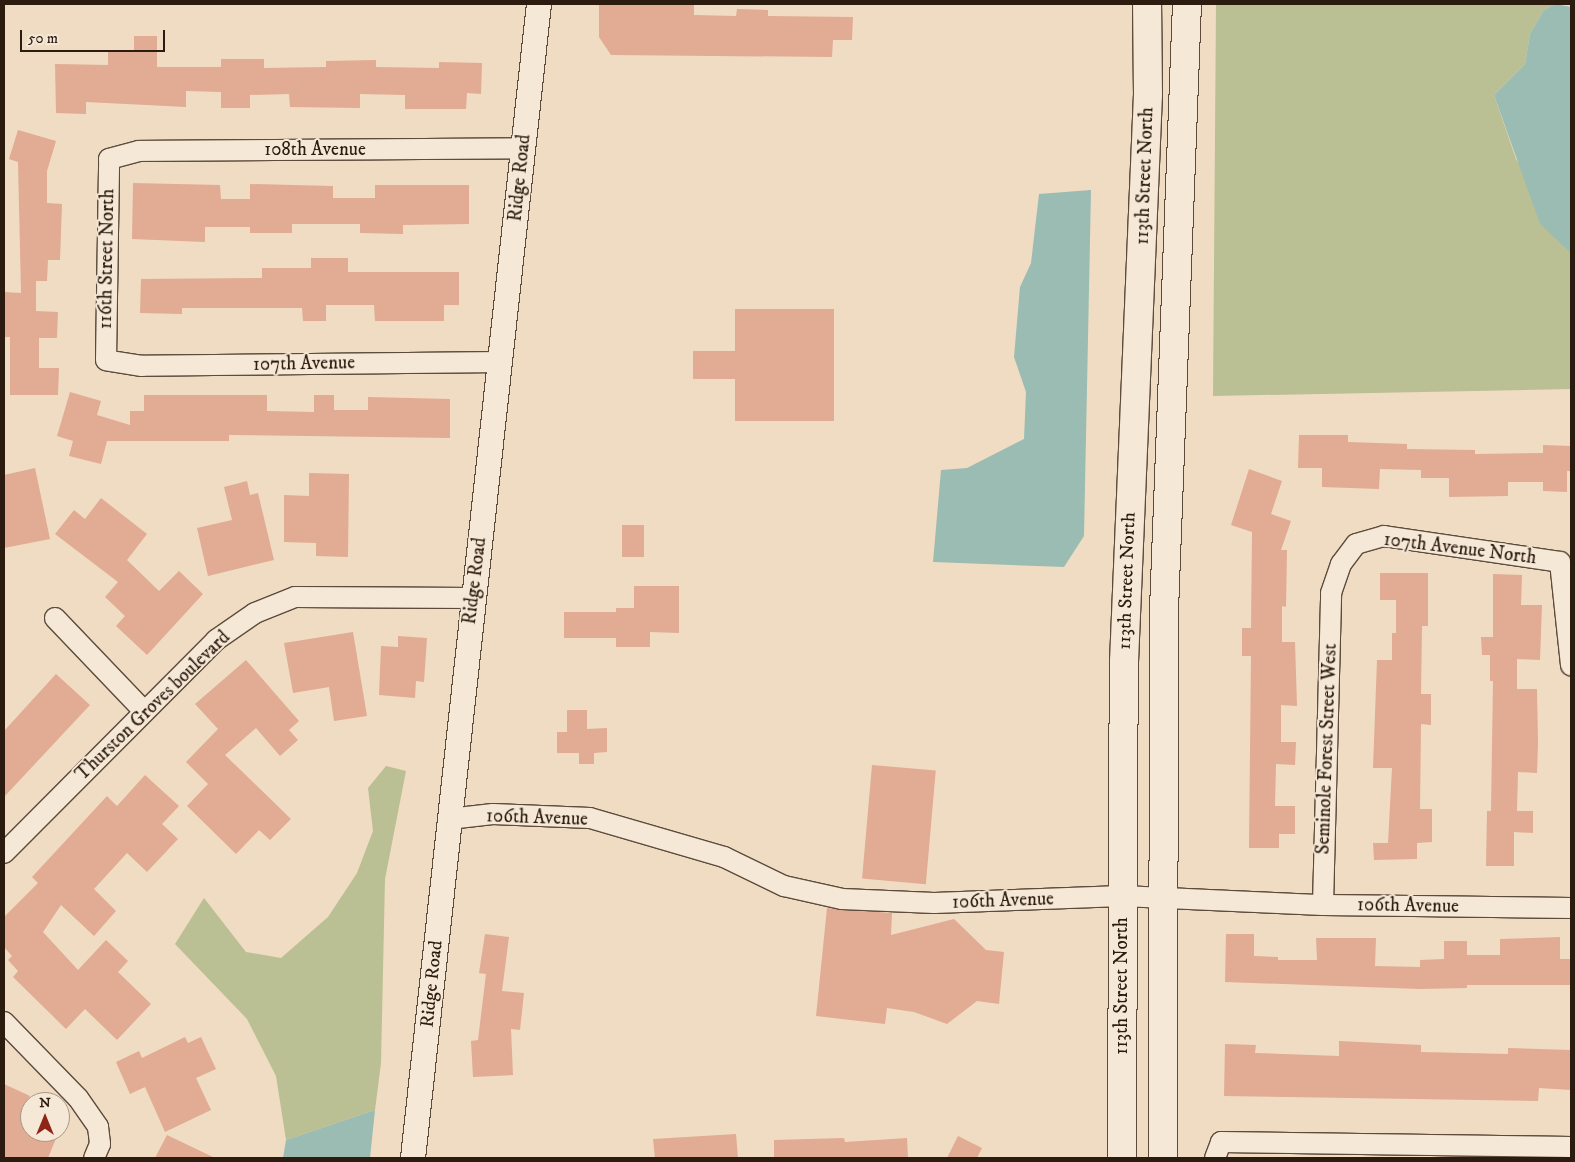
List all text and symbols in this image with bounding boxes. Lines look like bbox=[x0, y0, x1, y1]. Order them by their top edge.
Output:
scale bar bbox=[22, 20, 168, 52]
text: 50 m bbox=[28, 29, 58, 48]
street label: 113th Street North bbox=[1131, 107, 1159, 245]
street label: Ridge Road bbox=[504, 133, 536, 223]
street label: 108th Avenue bbox=[264, 139, 366, 161]
street label: 116th Street North bbox=[94, 189, 120, 329]
street label: 107th Avenue bbox=[253, 352, 355, 376]
street label: 113th Street North bbox=[1113, 512, 1141, 650]
street label: 107th Avenue North bbox=[1382, 528, 1538, 570]
street label: Ridge Road bbox=[458, 536, 492, 626]
street label: Thurston Groves boulevard bbox=[71, 626, 235, 786]
street label: Seminole Forest Street West bbox=[1312, 643, 1342, 855]
street label: 106th Avenue bbox=[486, 805, 588, 831]
street label: 106th Avenue bbox=[952, 888, 1054, 914]
street label: 106th Avenue bbox=[1357, 894, 1459, 918]
street label: 113th Street North bbox=[1111, 917, 1133, 1055]
street label: Ridge Road bbox=[416, 939, 448, 1029]
north arrow bbox=[20, 1092, 70, 1142]
text: N bbox=[39, 1094, 51, 1112]

